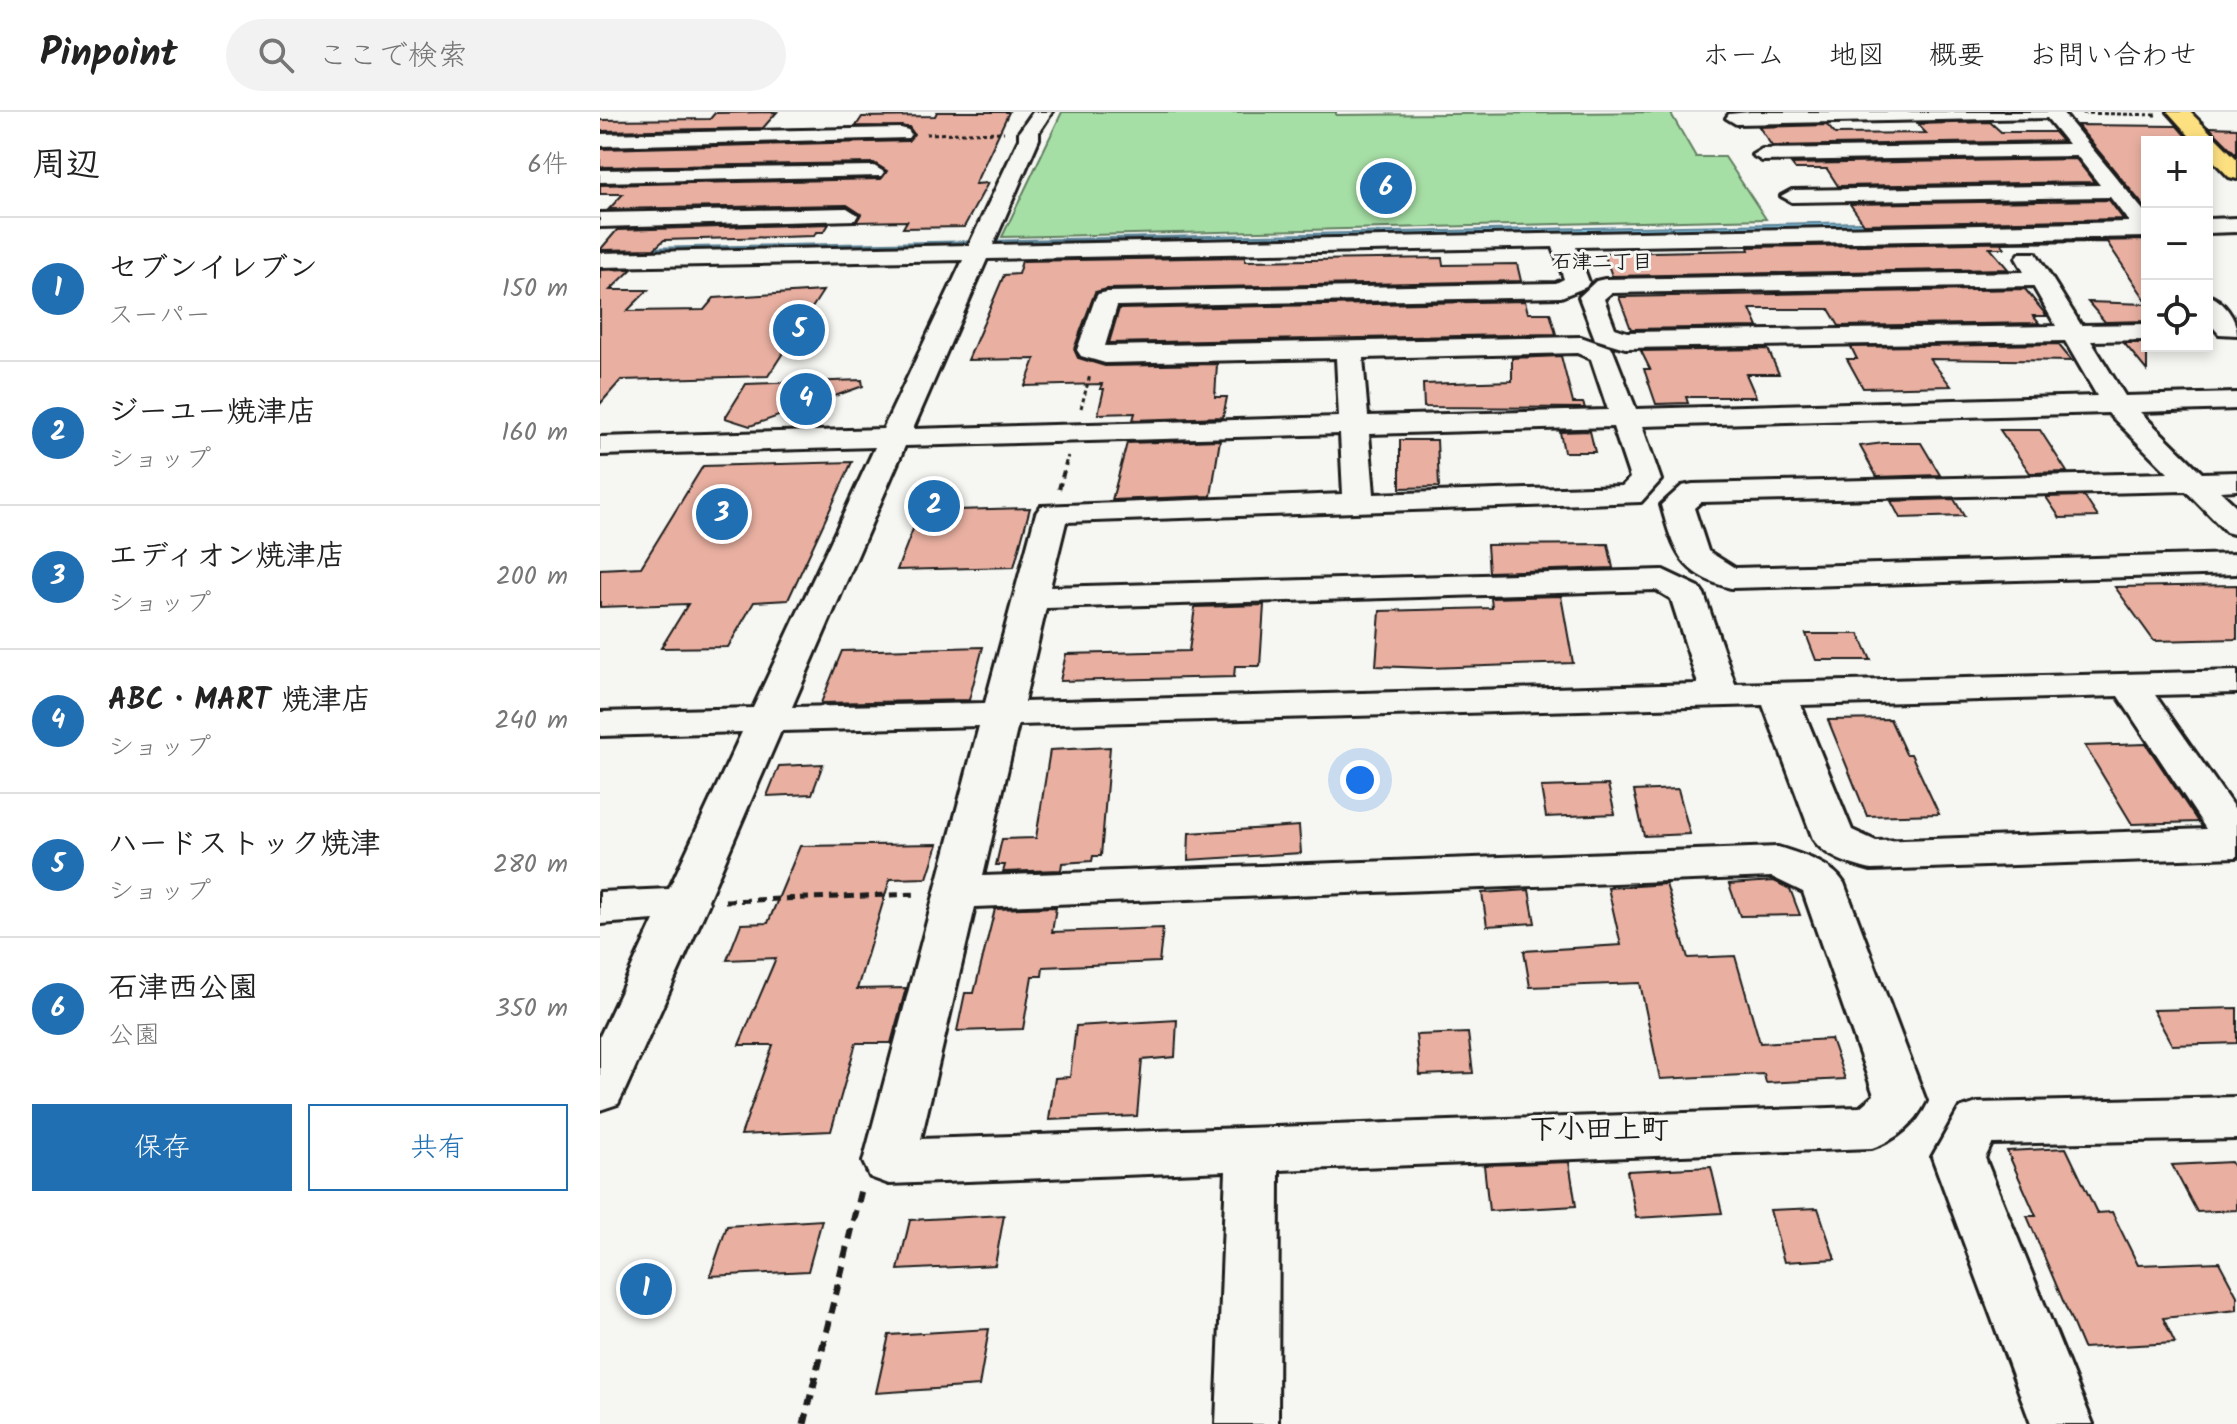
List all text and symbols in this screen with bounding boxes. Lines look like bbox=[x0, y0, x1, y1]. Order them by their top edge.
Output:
search box bbox=[226, 19, 786, 91]
text: Pinpoint bbox=[40, 25, 178, 85]
icon: search bbox=[254, 33, 298, 77]
text: ここで検索 bbox=[318, 33, 468, 81]
text: ホーム bbox=[1702, 34, 1785, 79]
text: 地図 bbox=[1829, 34, 1885, 79]
text: 概要 bbox=[1929, 34, 1985, 79]
text: お問い合わせ bbox=[2029, 34, 2197, 79]
map controls bbox=[2141, 136, 2213, 352]
button: + bbox=[2141, 136, 2213, 208]
text: 周辺 bbox=[32, 139, 100, 193]
text: 6件 bbox=[528, 144, 568, 186]
pin: 6 bbox=[1360, 158, 1412, 218]
button: − bbox=[2141, 208, 2213, 280]
text: セブンイレブン bbox=[108, 245, 318, 293]
district label: 石津二丁目 bbox=[1552, 247, 1652, 279]
text: 1 bbox=[54, 268, 62, 310]
text: 150 m bbox=[502, 268, 568, 310]
button: locate bbox=[2141, 280, 2213, 352]
text: スーパー bbox=[108, 295, 211, 337]
pin: 5 bbox=[773, 300, 825, 360]
pin: 4 bbox=[780, 369, 832, 429]
text: ジーユー焼津店 bbox=[108, 389, 317, 437]
text: 2 bbox=[50, 412, 66, 454]
text: 160 m bbox=[501, 412, 568, 454]
text: ショップ bbox=[108, 439, 211, 481]
pin: 2 bbox=[908, 476, 960, 536]
pin: 3 bbox=[696, 484, 748, 544]
text: エディオン焼津店 bbox=[108, 533, 346, 581]
text: 3 bbox=[51, 556, 65, 598]
text: 200 m bbox=[496, 556, 568, 598]
text: ショップ bbox=[108, 583, 211, 625]
text: ABC・MART 焼津店 bbox=[108, 677, 372, 725]
text: 4 bbox=[51, 700, 65, 742]
text: 240 m bbox=[494, 700, 568, 742]
text: ショップ bbox=[108, 727, 211, 769]
your location bbox=[1340, 760, 1380, 800]
text: ハードストック焼津 bbox=[108, 821, 380, 869]
text: 5 bbox=[51, 844, 65, 886]
text: 280 m bbox=[493, 844, 568, 886]
text: ショップ bbox=[108, 871, 211, 913]
text: 石津西公園 bbox=[108, 965, 258, 1013]
text: 6 bbox=[51, 988, 65, 1030]
text: 350 m bbox=[495, 988, 568, 1030]
text: 公園 bbox=[108, 1015, 160, 1057]
button: 保存 bbox=[32, 1104, 292, 1191]
button: 共有 bbox=[308, 1104, 568, 1191]
district label: 下小田上町 bbox=[1529, 1108, 1669, 1153]
pin: 1 bbox=[620, 1259, 672, 1319]

